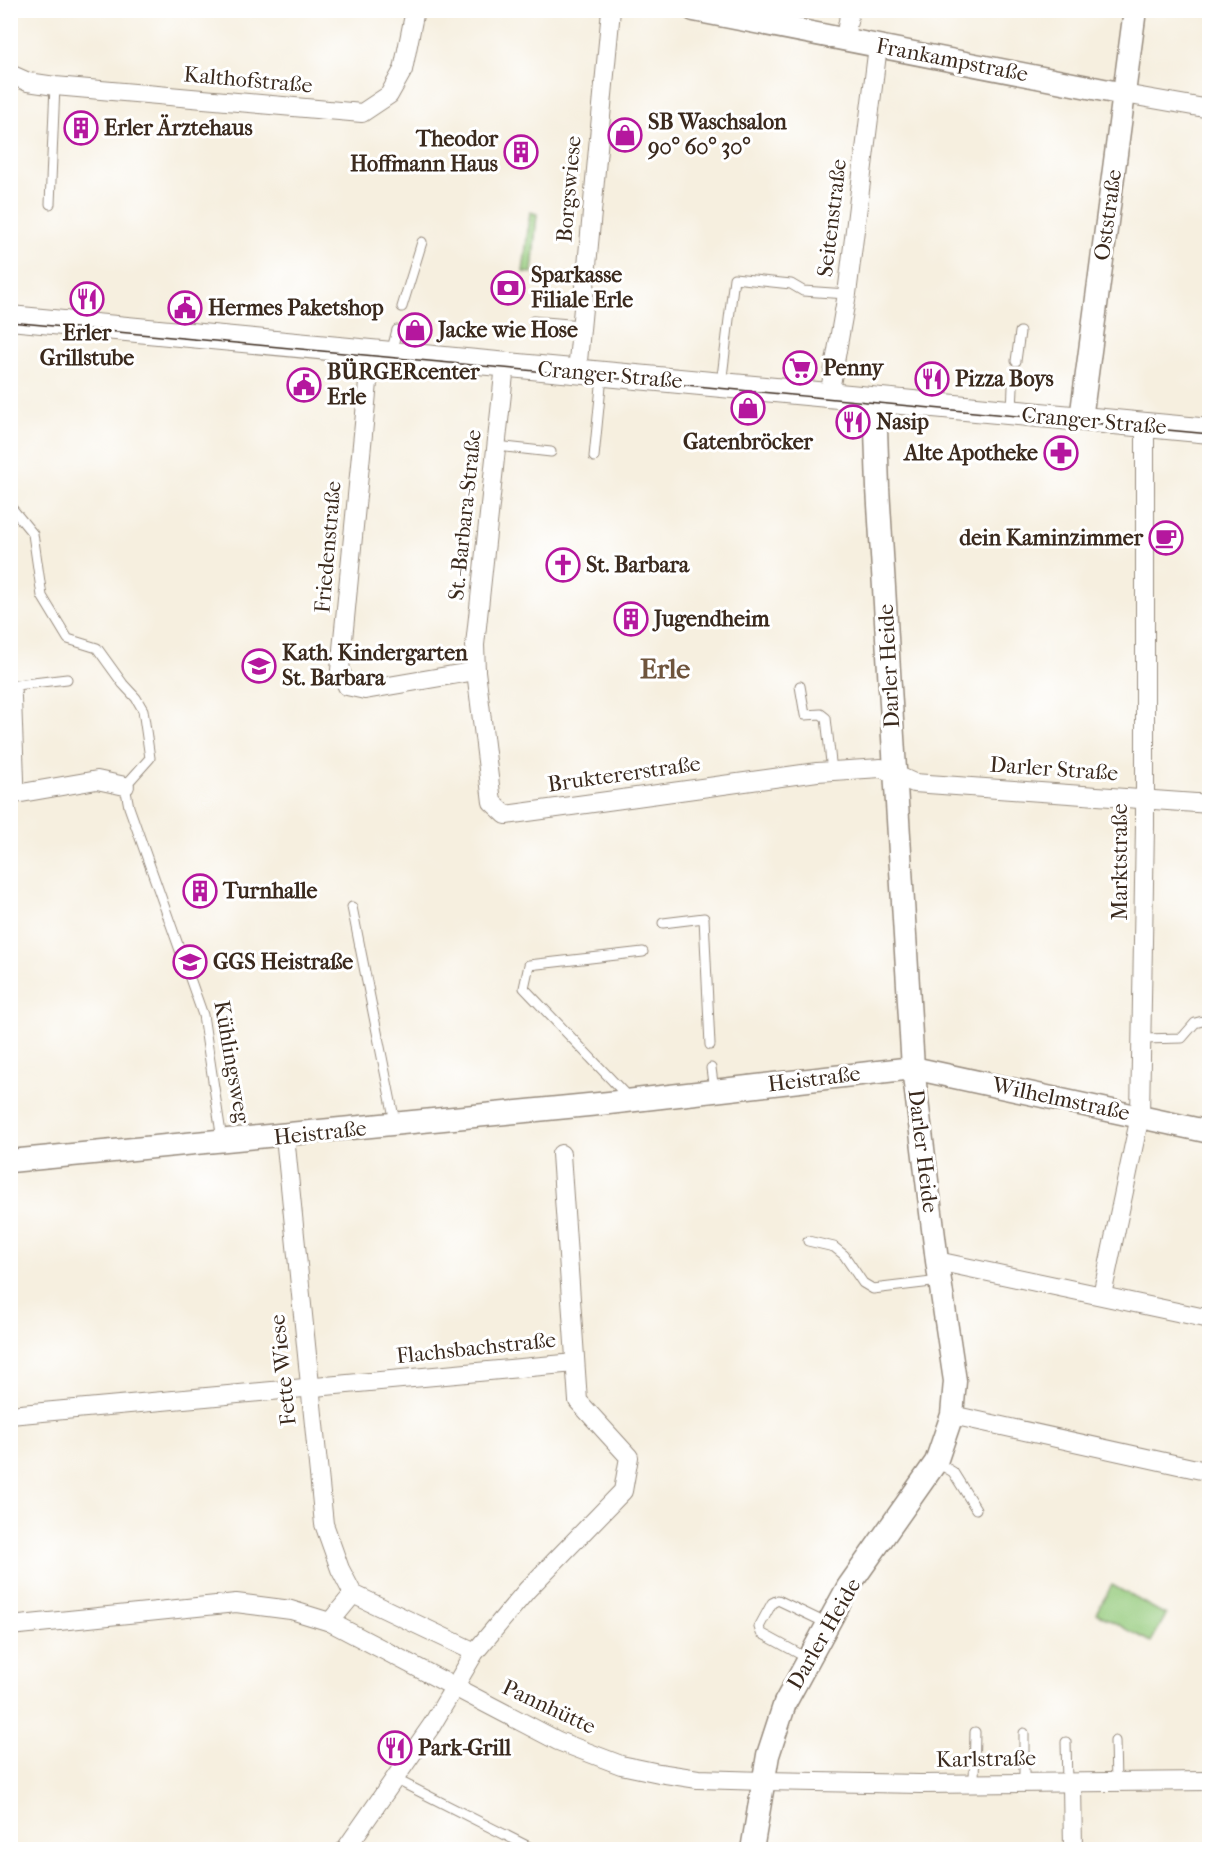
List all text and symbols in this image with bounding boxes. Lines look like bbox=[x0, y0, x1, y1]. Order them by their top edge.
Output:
street label: Frankampstraße bbox=[874, 33, 1030, 87]
street label: Kalthofstraße bbox=[183, 61, 314, 99]
place label: SB Waschsalon 90° 60° 30° bbox=[647, 109, 787, 160]
building icon: Erler Ärztehaus bbox=[63, 110, 99, 146]
place label: Erler Ärztehaus bbox=[104, 114, 253, 141]
shop icon: SB Waschsalon 90° 60° 30° bbox=[607, 117, 643, 153]
place label: Theodor Hoffmann Haus bbox=[350, 126, 499, 177]
building icon: Theodor Hoffmann Haus bbox=[503, 134, 539, 170]
street label: Borgswiese bbox=[551, 134, 587, 243]
street label: Seitenstraße bbox=[812, 157, 852, 278]
street label: Oststraße bbox=[1089, 168, 1127, 262]
place label: Sparkasse Filiale Erle bbox=[530, 262, 633, 313]
bank icon: Sparkasse Filiale Erle bbox=[490, 270, 526, 306]
restaurant icon: Erler Grillstube bbox=[69, 281, 105, 317]
public building icon: Hermes Paketshop bbox=[167, 290, 203, 326]
place label: Hermes Paketshop bbox=[208, 295, 384, 321]
shop icon: Jacke wie Hose bbox=[397, 312, 433, 348]
place label: Jacke wie Hose bbox=[436, 317, 578, 343]
place label: Erler Grillstube bbox=[40, 320, 134, 371]
supermarket icon: Penny bbox=[782, 350, 818, 386]
place label: Penny bbox=[823, 355, 885, 381]
street label: Cranger Straße bbox=[536, 356, 684, 394]
place label: BÜRGERcenter Erle bbox=[327, 358, 480, 410]
restaurant icon: Pizza Boys bbox=[914, 361, 950, 397]
place label: Pizza Boys bbox=[955, 366, 1054, 392]
public building icon: BÜRGERcenter Erle bbox=[286, 367, 322, 403]
shop icon: Gatenbröcker bbox=[730, 390, 766, 426]
street label: Cranger Straße bbox=[1020, 402, 1168, 440]
restaurant icon: Nasip bbox=[835, 404, 871, 440]
place label: Nasip bbox=[876, 409, 929, 435]
street label: St.-Barbara-Straße bbox=[443, 428, 487, 602]
place label: Gatenbröcker bbox=[683, 429, 814, 455]
pharmacy icon: Alte Apotheke bbox=[1043, 435, 1079, 471]
place label: Alte Apotheke bbox=[902, 440, 1038, 466]
street label: Friedenstraße bbox=[309, 480, 347, 614]
cafe icon: dein Kaminzimmer bbox=[1148, 520, 1184, 556]
place label: dein Kaminzimmer bbox=[959, 525, 1144, 551]
church icon: St. Barbara bbox=[545, 547, 581, 583]
place label: St. Barbara bbox=[586, 552, 690, 578]
building icon: Jugendheim bbox=[613, 601, 649, 637]
street label: Darler Heide bbox=[873, 603, 905, 729]
place label: Jugendheim bbox=[652, 606, 770, 632]
place label: Kath. Kindergarten St. Barbara bbox=[282, 640, 468, 691]
school or university icon: Kath. Kindergarten St. Barbara bbox=[241, 648, 277, 684]
district label: Erle bbox=[640, 652, 690, 685]
street label: Bruktererstraße bbox=[546, 750, 702, 798]
street label: Darler Straße bbox=[989, 752, 1119, 786]
street label: Marktstraße bbox=[1107, 803, 1133, 921]
building icon: Turnhalle bbox=[182, 873, 218, 909]
place label: Turnhalle bbox=[222, 878, 317, 904]
school or university icon: GGS Heistraße bbox=[172, 944, 208, 980]
place label: GGS Heistraße bbox=[213, 949, 353, 975]
street label: Kühlingsweg bbox=[208, 999, 256, 1126]
street label: Heistraße bbox=[766, 1060, 862, 1098]
street label: Wilhelmstraße bbox=[989, 1072, 1132, 1126]
street label: Darler Heide bbox=[903, 1088, 943, 1214]
street label: Heistraße bbox=[272, 1115, 368, 1151]
street label: Fette Wiese bbox=[264, 1313, 302, 1427]
street label: Flachsbachstraße bbox=[395, 1327, 557, 1369]
street label: Darler Heide bbox=[782, 1574, 866, 1694]
street label: Pannhütte bbox=[498, 1674, 600, 1740]
restaurant icon: Park-Grill bbox=[377, 1730, 413, 1766]
place label: Park-Grill bbox=[418, 1735, 512, 1761]
street label: Karlstraße bbox=[936, 1745, 1036, 1773]

